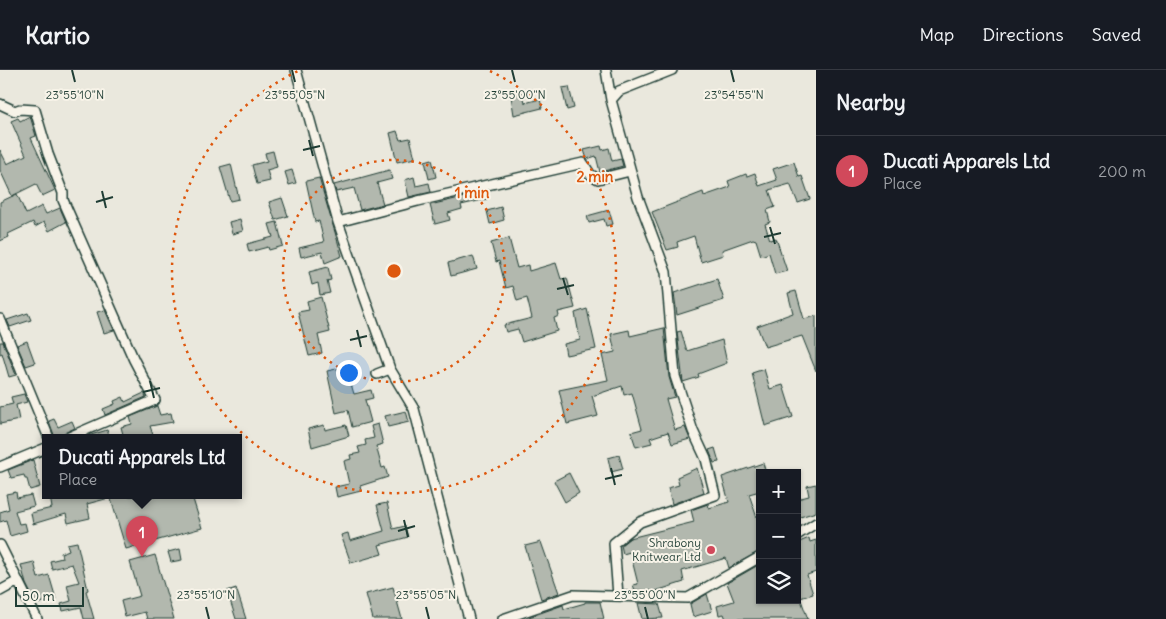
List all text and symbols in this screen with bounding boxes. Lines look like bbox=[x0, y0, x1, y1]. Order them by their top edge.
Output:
text: Kartio bbox=[25, 20, 90, 50]
text: Map bbox=[919, 23, 954, 46]
text: Directions bbox=[982, 23, 1064, 46]
text: Saved bbox=[1092, 23, 1141, 46]
text: 23°55'10"N bbox=[46, 87, 104, 102]
text: 23°55'05"N bbox=[265, 87, 325, 102]
text: 23°55'00"N bbox=[484, 87, 546, 102]
text: 23°54'55"N bbox=[704, 87, 764, 102]
text: Nearby bbox=[836, 89, 906, 116]
text: Ducati Apparels Ltd bbox=[883, 149, 1050, 173]
text: 1 bbox=[849, 161, 855, 181]
text: 200 m bbox=[1098, 161, 1146, 181]
text: 2 min bbox=[577, 167, 614, 186]
text: Place bbox=[883, 173, 922, 193]
text: 1 min bbox=[455, 183, 490, 202]
centre of rings bbox=[385, 262, 403, 280]
your location bbox=[336, 360, 362, 386]
popup bbox=[42, 434, 242, 499]
text: Ducati Apparels Ltd bbox=[58, 445, 226, 469]
text: Place bbox=[58, 469, 97, 489]
map controls bbox=[756, 469, 801, 604]
button: + bbox=[756, 469, 801, 514]
button: − bbox=[756, 514, 801, 559]
pin: 1 bbox=[126, 516, 158, 557]
place label: Shrabony Knitwear Ltd bbox=[632, 535, 701, 564]
marker: Shrabony Knitwear Ltd bbox=[705, 544, 717, 556]
button: layers bbox=[756, 559, 801, 604]
scale bar bbox=[15, 584, 84, 607]
text: 50 m bbox=[22, 587, 55, 605]
text: 23°55'10"N bbox=[177, 587, 235, 602]
text: 23°55'05"N bbox=[396, 587, 456, 602]
text: 23°55'00"N bbox=[614, 587, 676, 602]

